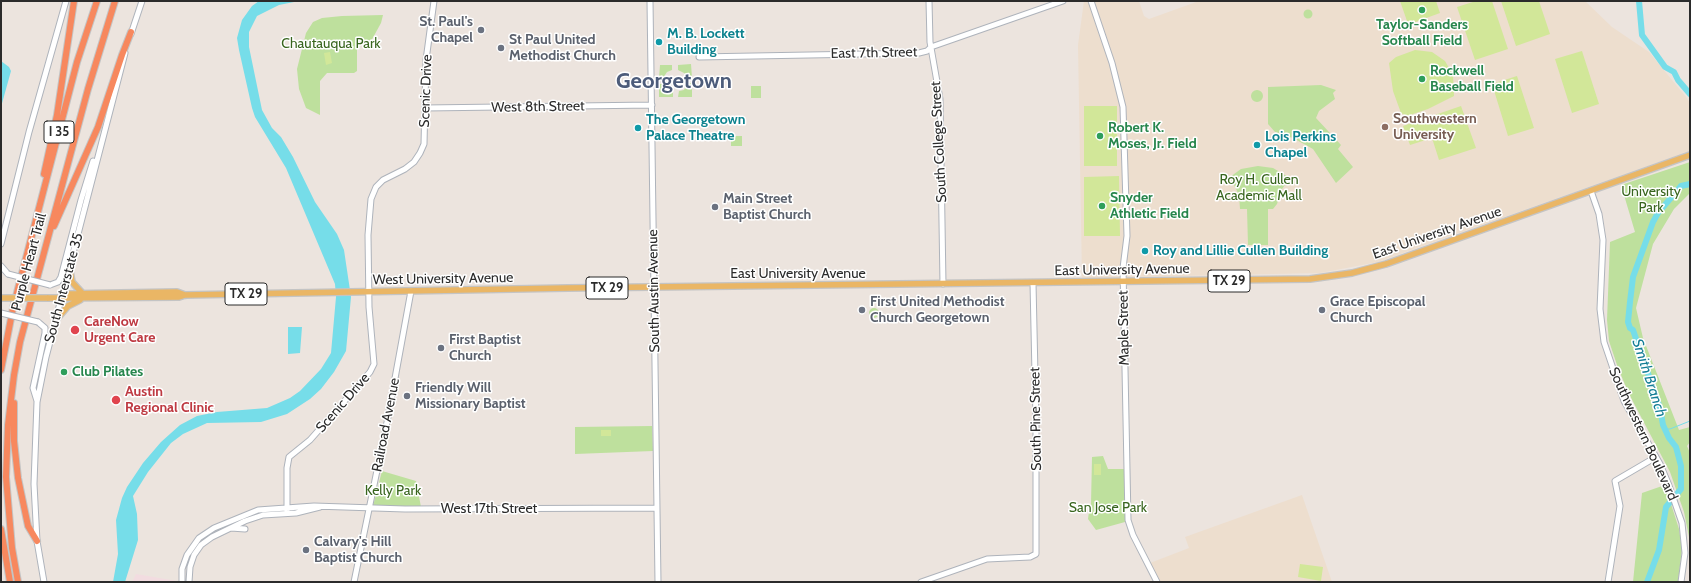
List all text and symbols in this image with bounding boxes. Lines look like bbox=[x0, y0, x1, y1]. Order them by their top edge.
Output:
marker: Taylor-Sanders Softball Field bbox=[1417, 5, 1427, 15]
place label: St. Paul's Chapel bbox=[419, 14, 473, 46]
place label: Taylor-Sanders Softball Field bbox=[1376, 17, 1468, 50]
marker: St. Paul's Chapel bbox=[476, 25, 486, 35]
place label: M. B. Lockett Building bbox=[667, 26, 745, 58]
place label: St Paul United Methodist Church bbox=[509, 32, 616, 64]
park label: Chautauqua Park bbox=[281, 36, 381, 52]
marker: M. B. Lockett Building bbox=[654, 37, 664, 47]
marker: St Paul United Methodist Church bbox=[496, 43, 506, 53]
street label: East 7th Street bbox=[831, 44, 917, 62]
street label: Scenic Drive bbox=[416, 54, 436, 128]
place label: Rockwell Baseball Field bbox=[1430, 63, 1514, 96]
district label: Georgetown bbox=[616, 69, 732, 95]
marker: Rockwell Baseball Field bbox=[1417, 74, 1427, 84]
street label: South College Street bbox=[927, 81, 951, 203]
street label: West 8th Street bbox=[491, 98, 585, 116]
place label: Southwestern University bbox=[1393, 111, 1477, 144]
place label: The Georgetown Palace Theatre bbox=[646, 112, 746, 144]
place label: Robert K. Moses, Jr. Field bbox=[1108, 120, 1197, 152]
road number: I 35 bbox=[44, 121, 74, 143]
marker: Southwestern University bbox=[1380, 122, 1390, 132]
marker: The Georgetown Palace Theatre bbox=[633, 123, 643, 133]
place label: Lois Perkins Chapel bbox=[1265, 129, 1336, 162]
marker: Robert K. Moses, Jr. Field bbox=[1095, 131, 1105, 141]
marker: Lois Perkins Chapel bbox=[1252, 140, 1262, 150]
park label: Roy H. Cullen Academic Mall bbox=[1216, 172, 1302, 204]
park label: University Park bbox=[1621, 184, 1681, 216]
place label: Snyder Athletic Field bbox=[1110, 190, 1189, 222]
place label: Main Street Baptist Church bbox=[723, 191, 811, 224]
marker: Snyder Athletic Field bbox=[1097, 201, 1107, 211]
marker: Main Street Baptist Church bbox=[710, 202, 720, 212]
street label: East University Avenue bbox=[1370, 203, 1504, 263]
street label: Purple Heart Trail bbox=[8, 211, 50, 313]
street label: South Austin Avenue bbox=[645, 229, 663, 353]
street label: South Interstate 35 bbox=[41, 231, 87, 345]
place label: Roy and Lillie Cullen Building bbox=[1153, 243, 1328, 259]
marker: Roy and Lillie Cullen Building bbox=[1140, 246, 1150, 256]
street label: East University Avenue bbox=[1054, 260, 1190, 280]
street label: East University Avenue bbox=[730, 266, 866, 282]
street label: West University Avenue bbox=[373, 269, 513, 289]
road number: TX 29 bbox=[1208, 270, 1250, 292]
road number: TX 29 bbox=[586, 277, 628, 299]
road number: TX 29 bbox=[225, 283, 267, 305]
street label: Maple Street bbox=[1115, 290, 1133, 366]
place label: First United Methodist Church Georgetown bbox=[870, 294, 1004, 326]
place label: Grace Episcopal Church bbox=[1330, 294, 1426, 326]
marker: First United Methodist Church Georgetown bbox=[857, 305, 867, 315]
marker: Grace Episcopal Church bbox=[1317, 305, 1327, 315]
place label: CareNow Urgent Care bbox=[84, 314, 155, 346]
marker: CareNow Urgent Care bbox=[69, 324, 81, 336]
place label: First Baptist Church bbox=[449, 332, 521, 364]
water label: Smith Branch bbox=[1628, 337, 1670, 419]
marker: First Baptist Church bbox=[436, 343, 446, 353]
place label: Club Pilates bbox=[72, 364, 143, 380]
street label: Southwestern Boulevard bbox=[1605, 365, 1681, 503]
marker: Club Pilates bbox=[59, 367, 69, 377]
street label: South Pine Street bbox=[1027, 367, 1045, 471]
street label: Scenic Drive bbox=[313, 370, 373, 436]
street label: Railroad Avenue bbox=[369, 377, 403, 473]
place label: Friendly Will Missionary Baptist bbox=[415, 380, 526, 412]
place label: Austin Regional Clinic bbox=[125, 384, 214, 416]
marker: Friendly Will Missionary Baptist bbox=[402, 391, 412, 401]
marker: Austin Regional Clinic bbox=[110, 394, 122, 406]
park label: Kelly Park bbox=[365, 483, 421, 499]
park label: San Jose Park bbox=[1069, 500, 1147, 516]
street label: West 17th Street bbox=[441, 501, 537, 517]
place label: Calvary's Hill Baptist Church bbox=[314, 534, 402, 566]
marker: Calvary's Hill Baptist Church bbox=[301, 545, 311, 555]

